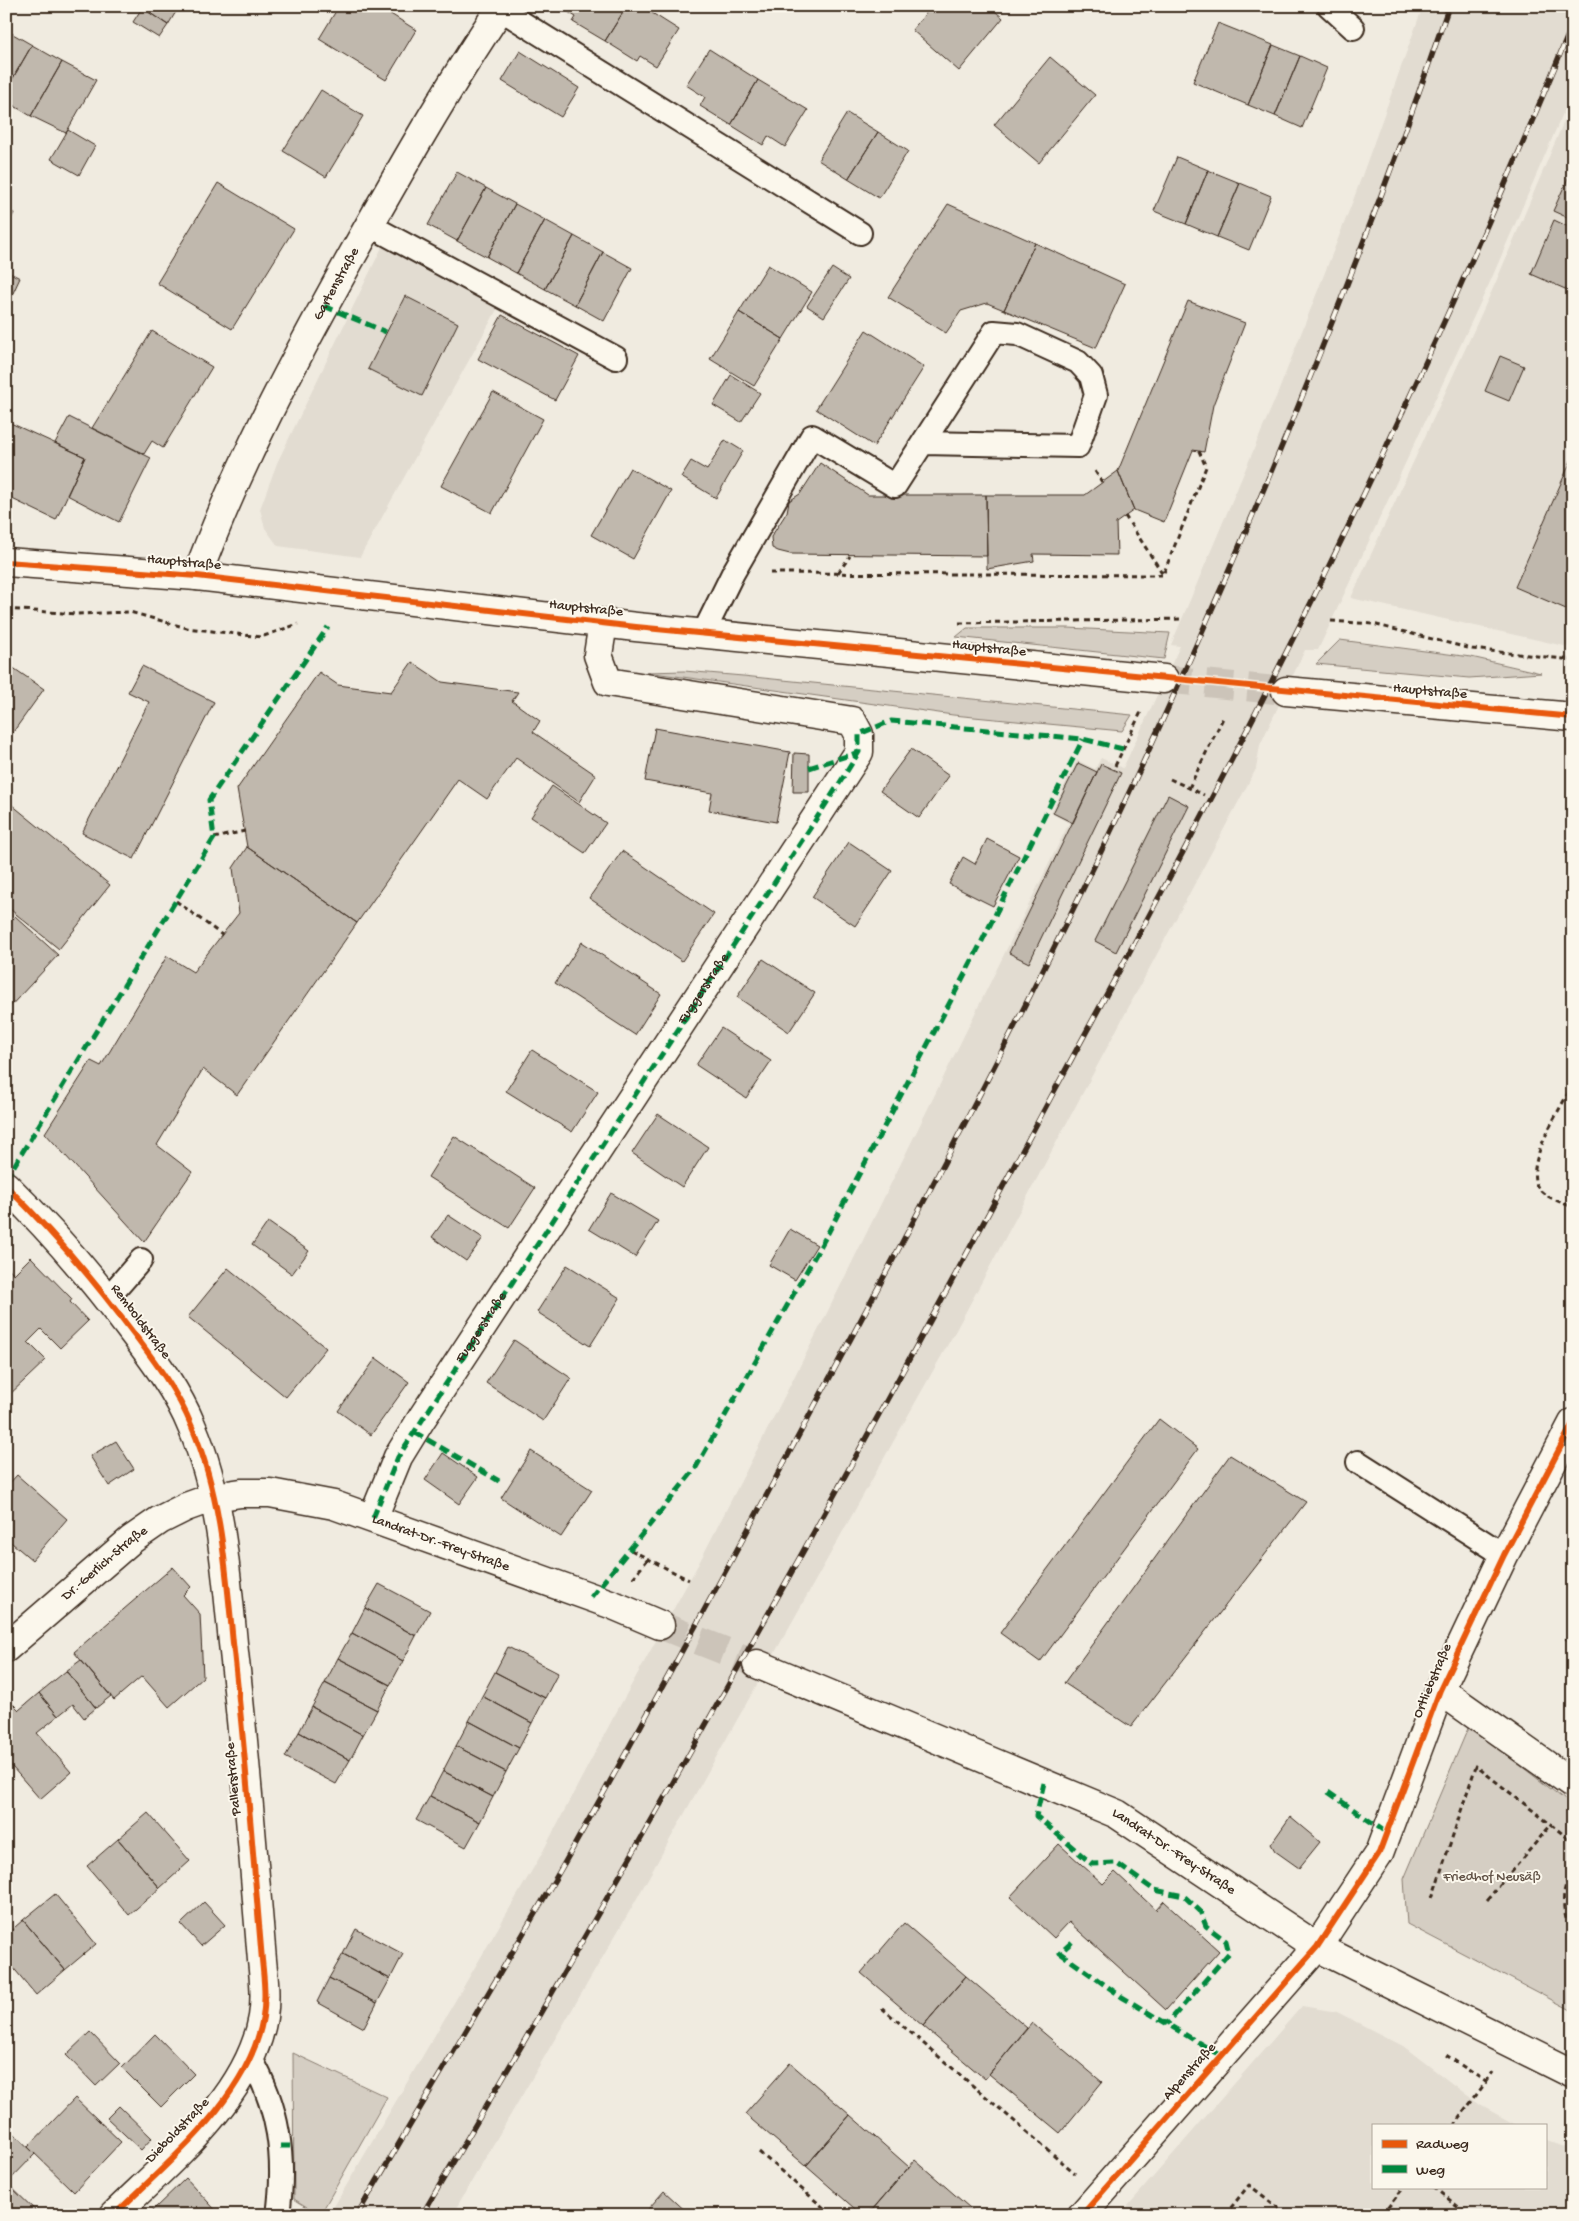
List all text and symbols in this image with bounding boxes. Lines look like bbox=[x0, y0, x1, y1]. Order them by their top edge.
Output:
street label: Gartenstraße bbox=[310, 244, 364, 323]
street label: Hauptstraße bbox=[146, 551, 223, 575]
street label: Hauptstraße bbox=[548, 597, 625, 621]
street label: Hauptstraße bbox=[951, 637, 1028, 661]
street label: Hauptstraße bbox=[1392, 680, 1469, 704]
street label: Fuggerstraße bbox=[674, 950, 733, 1028]
street label: Remboldstraße bbox=[106, 1281, 174, 1364]
street label: Fuggerstraße bbox=[451, 1288, 511, 1367]
street label: Landrat-Dr.-Frey-Straße bbox=[370, 1511, 513, 1576]
street label: Dr.-Gerlich-Straße bbox=[57, 1522, 152, 1605]
street label: Ortliebstraße bbox=[1410, 1641, 1457, 1721]
street label: Pallerstraße bbox=[222, 1741, 246, 1817]
street label: Landrat-Dr.-Frey-Straße bbox=[1110, 1804, 1239, 1899]
park label: Friedhof Neusäß bbox=[1442, 1869, 1541, 1886]
street label: Alpenstraße bbox=[1160, 2039, 1221, 2104]
street label: Dieboldstraße bbox=[142, 2094, 214, 2168]
legend bbox=[1372, 2124, 1546, 2188]
text: Radweg bbox=[1416, 2136, 1469, 2154]
text: Weg bbox=[1416, 2162, 1445, 2180]

